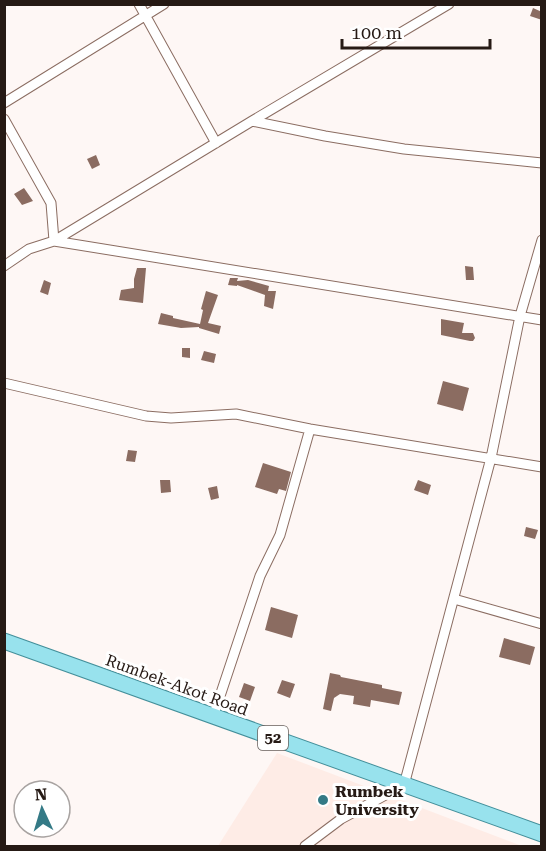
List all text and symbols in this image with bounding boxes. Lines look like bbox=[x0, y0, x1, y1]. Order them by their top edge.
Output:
scale bar bbox=[342, 12, 490, 50]
text: 100 m bbox=[351, 22, 402, 43]
street label: Rumbek-Akot Road bbox=[103, 650, 251, 720]
road number: 52 bbox=[258, 726, 288, 750]
north arrow bbox=[12, 779, 72, 839]
place label: Rumbek University bbox=[335, 782, 419, 819]
text: N bbox=[34, 785, 48, 804]
marker: Rumbek University bbox=[316, 793, 330, 807]

